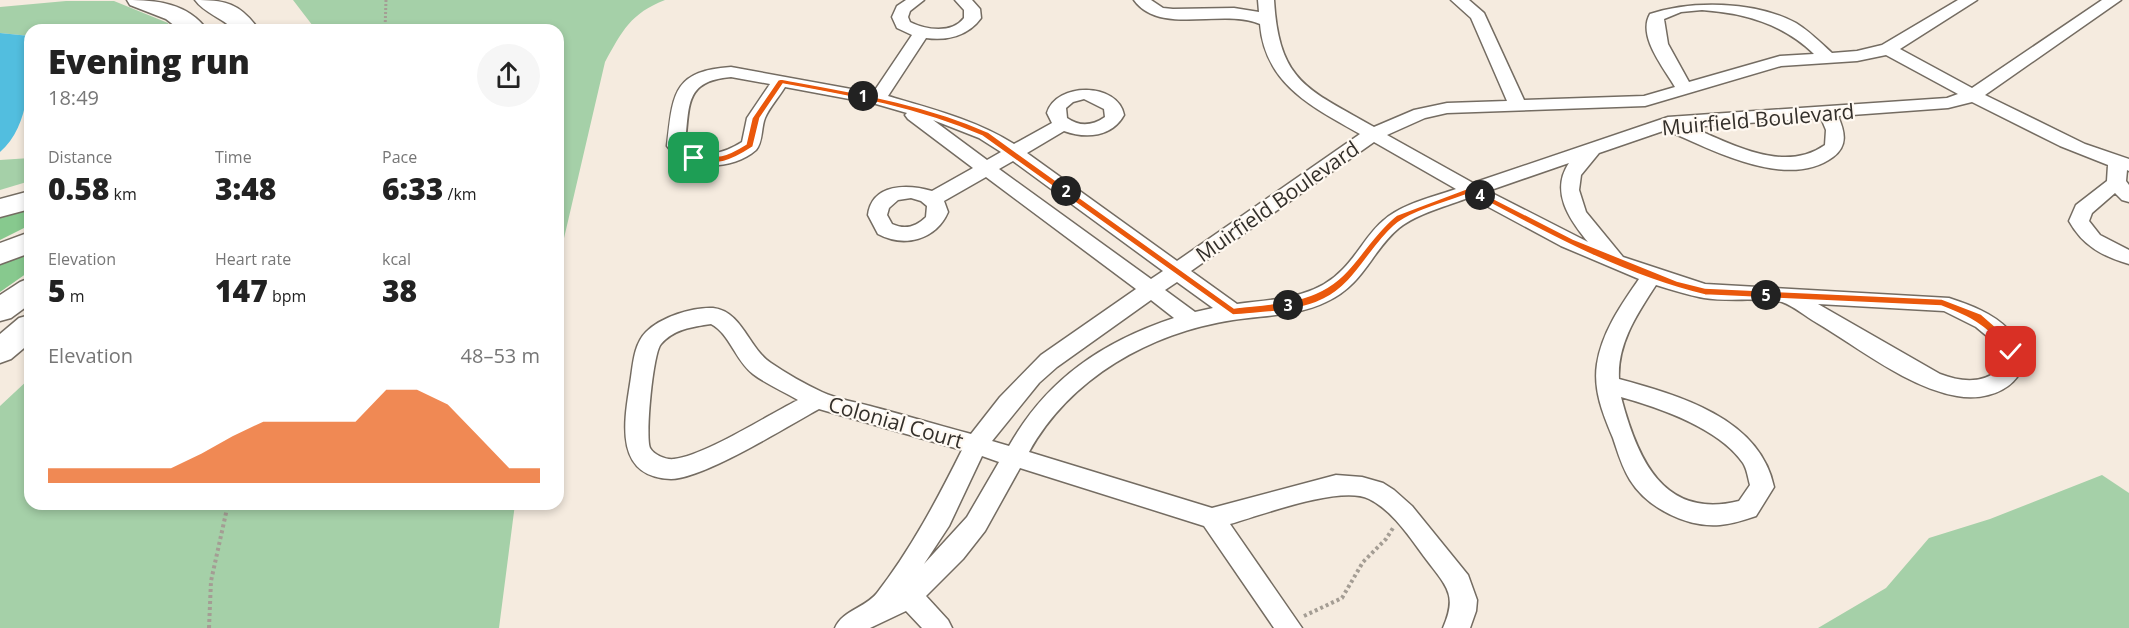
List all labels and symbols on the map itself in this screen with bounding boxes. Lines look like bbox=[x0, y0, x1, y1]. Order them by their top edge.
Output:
pin: 1 bbox=[848, 81, 878, 111]
street label: Muirfield Boulevard bbox=[1661, 97, 1855, 141]
pin bbox=[668, 132, 719, 183]
street label: Muirfield Boulevard bbox=[1190, 134, 1364, 268]
pin: 2 bbox=[1051, 176, 1081, 206]
pin: 4 bbox=[1465, 180, 1495, 210]
pin: 5 bbox=[1751, 280, 1781, 310]
pin: 3 bbox=[1273, 290, 1303, 320]
pin bbox=[1985, 326, 2036, 377]
street label: Colonial Court bbox=[825, 389, 967, 455]

